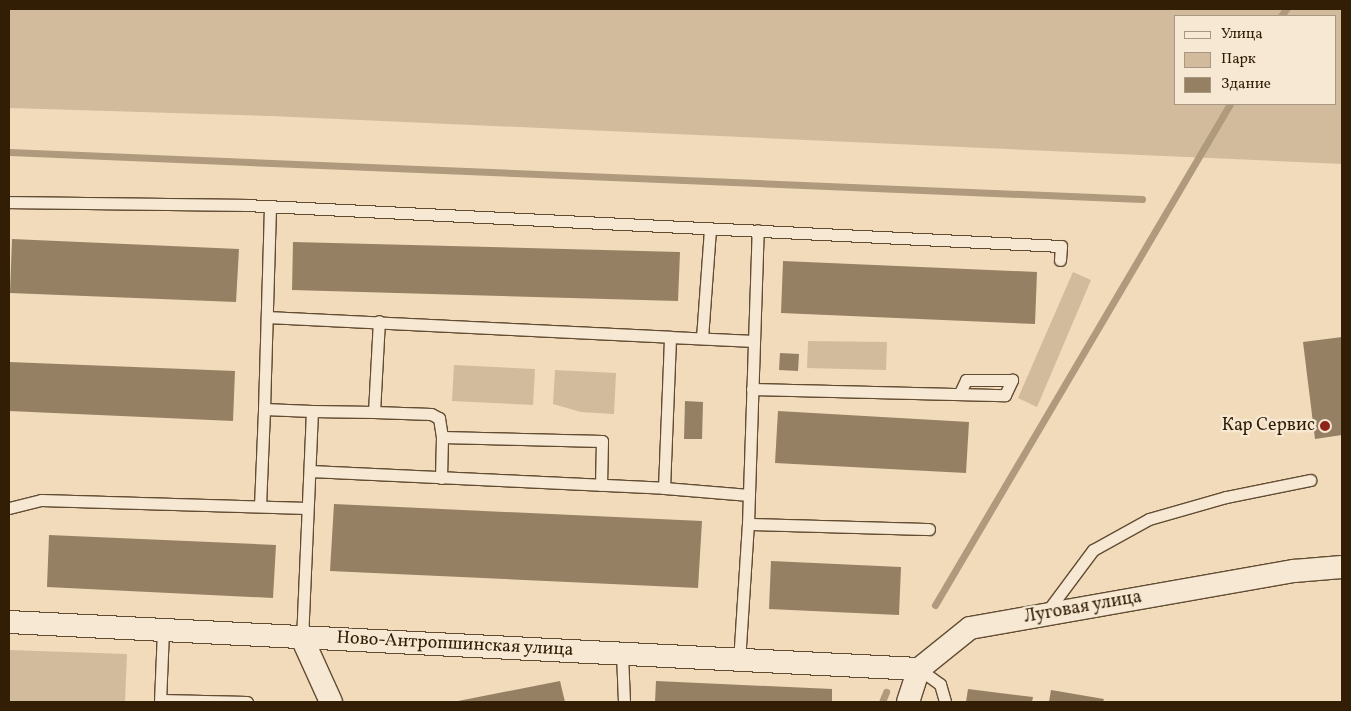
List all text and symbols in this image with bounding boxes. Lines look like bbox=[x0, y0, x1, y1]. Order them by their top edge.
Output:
legend bbox=[1174, 15, 1336, 105]
text: Улица bbox=[1221, 24, 1263, 45]
text: Парк bbox=[1221, 49, 1256, 70]
text: Здание bbox=[1221, 74, 1271, 95]
place label: Кар Сервис bbox=[1222, 415, 1315, 437]
marker: Кар Сервис bbox=[1319, 420, 1331, 432]
street label: Луговая улица bbox=[1022, 587, 1144, 629]
street label: Ново-Антропшинская улица bbox=[336, 628, 574, 662]

